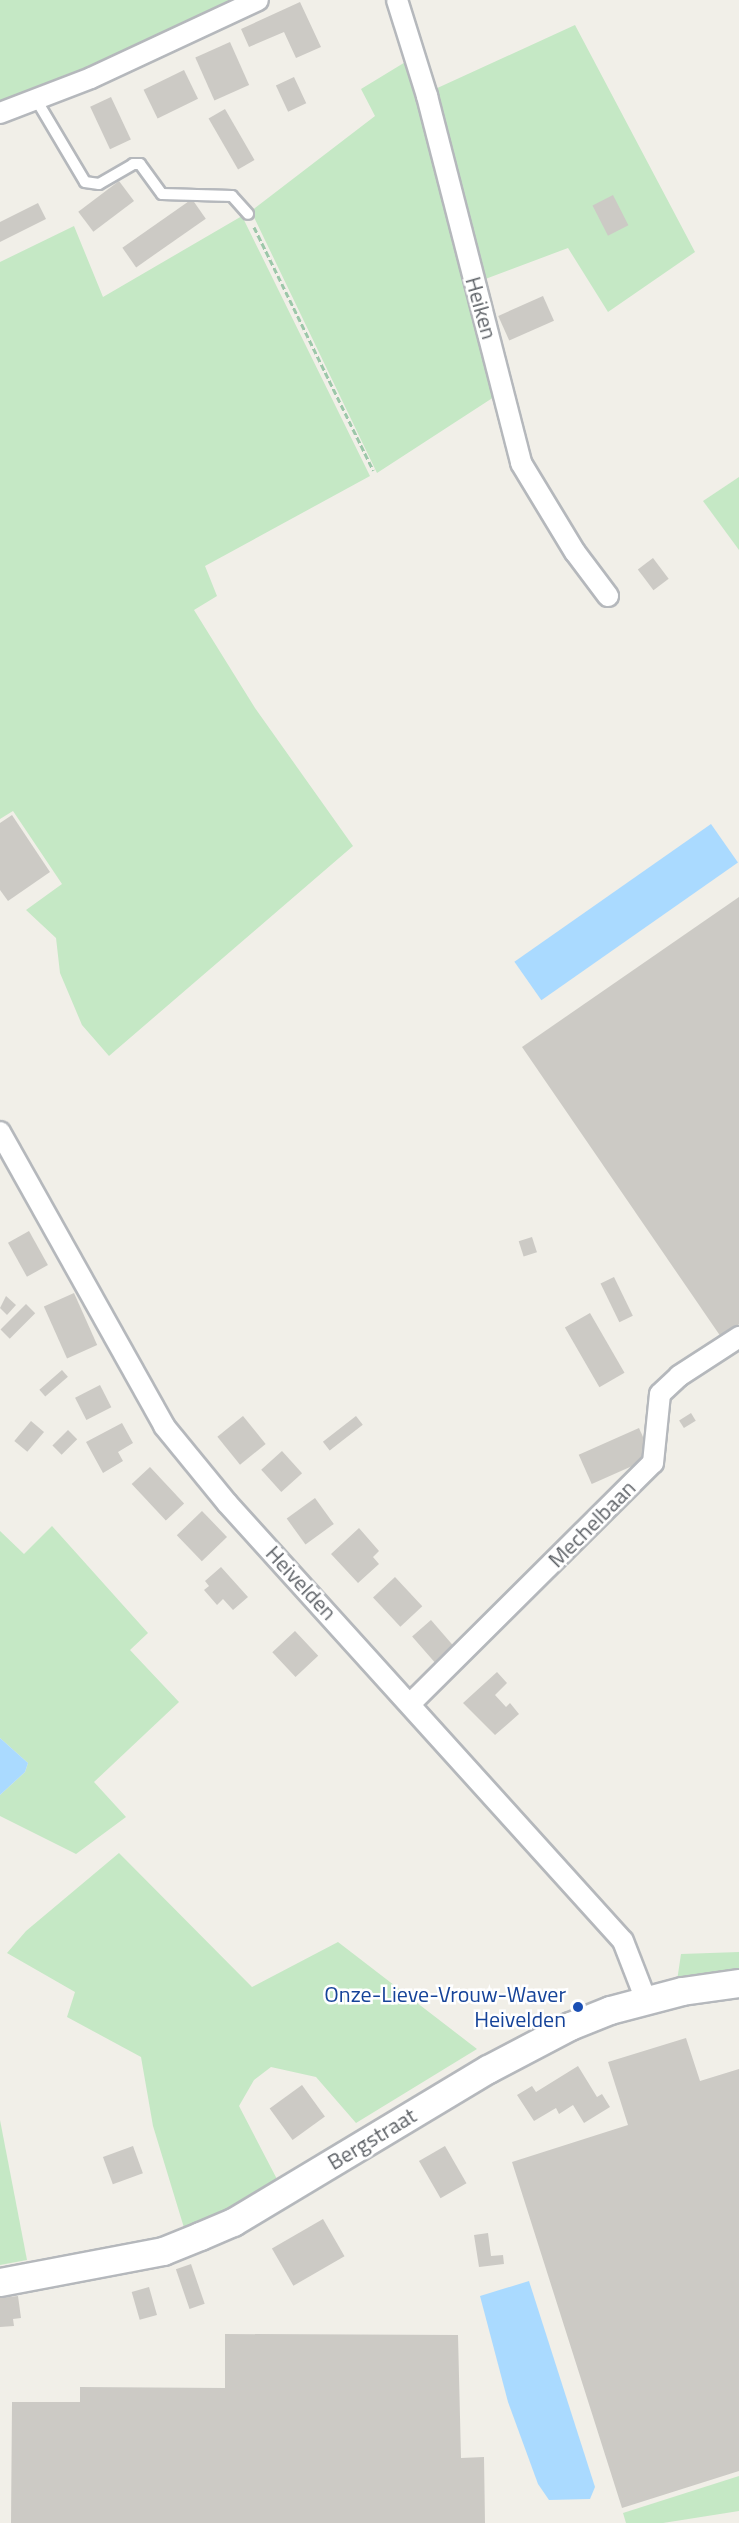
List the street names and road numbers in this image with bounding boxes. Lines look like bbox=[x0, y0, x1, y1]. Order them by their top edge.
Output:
street label: Heiken bbox=[460, 274, 502, 342]
street label: Mechelbaan bbox=[543, 1475, 641, 1573]
street label: Heivelden bbox=[260, 1540, 342, 1626]
street label: Bergstraat bbox=[323, 2102, 421, 2176]

